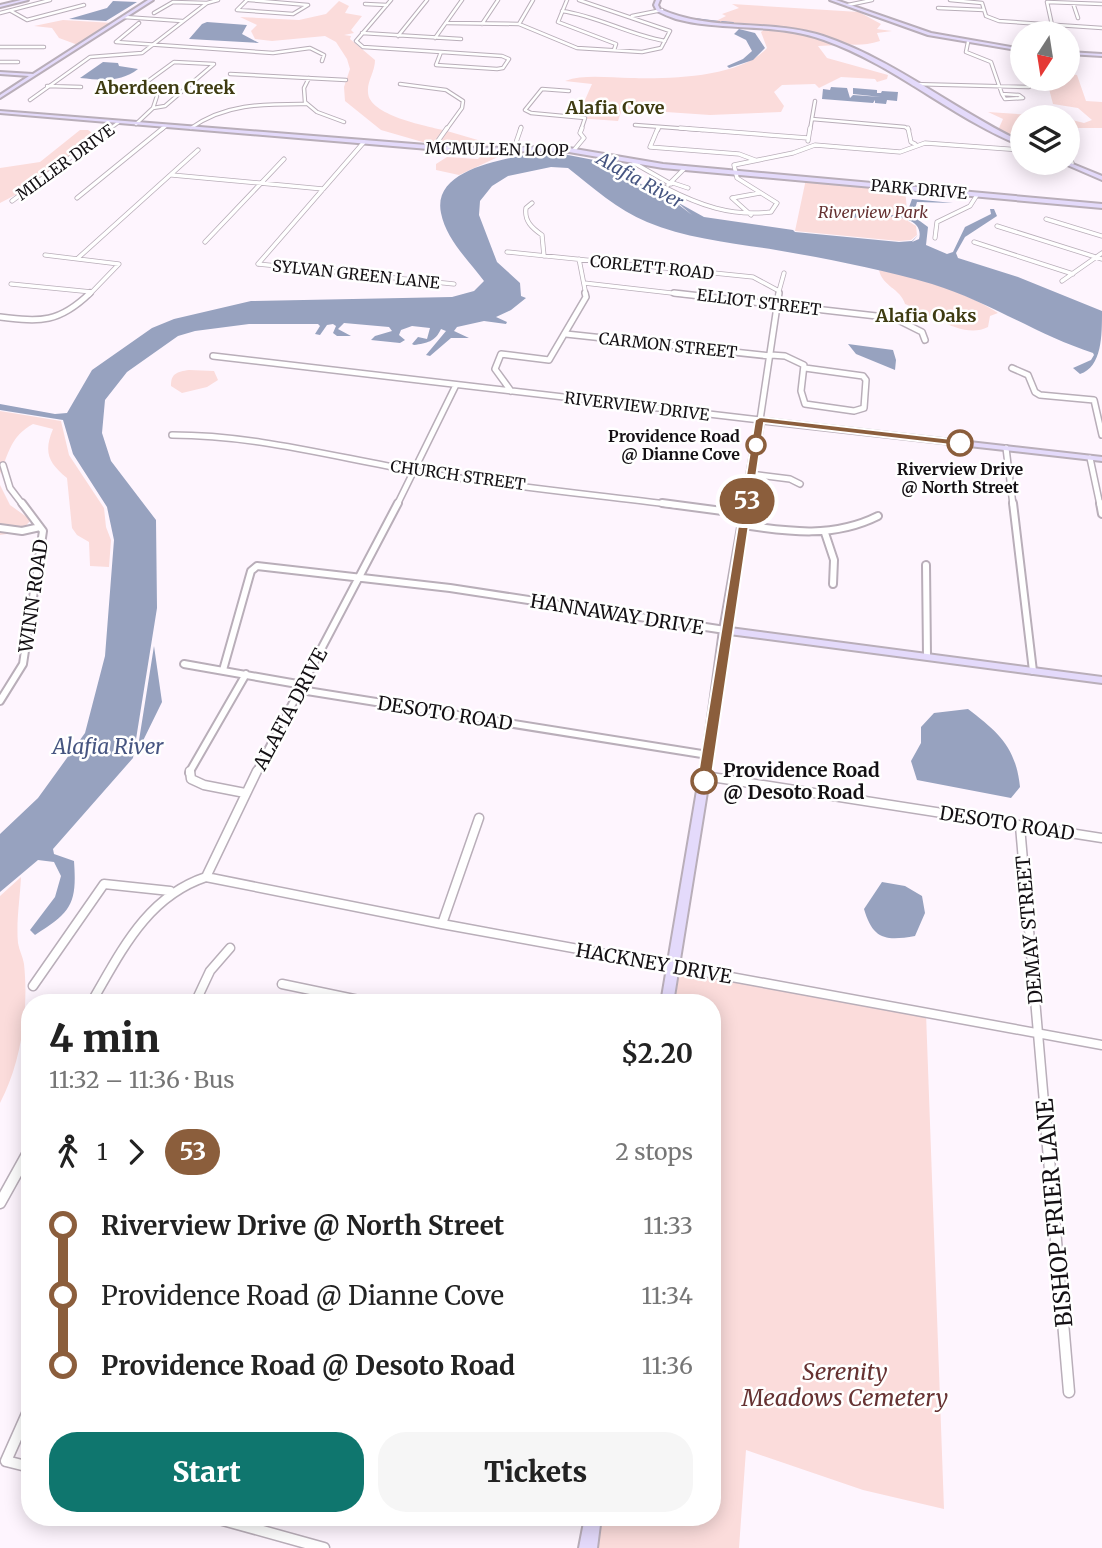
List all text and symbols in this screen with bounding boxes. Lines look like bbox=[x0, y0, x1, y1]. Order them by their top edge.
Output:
north arrow bbox=[1010, 21, 1080, 91]
map controls bbox=[1010, 21, 1080, 175]
district label: Aberdeen Creek bbox=[94, 76, 235, 99]
district label: Alafia Cove bbox=[564, 96, 665, 119]
button: layers bbox=[1010, 105, 1080, 175]
street label: MILLER DRIVE bbox=[12, 119, 119, 204]
street label: MCMULLEN LOOP bbox=[425, 138, 569, 160]
water label: Alafia River bbox=[591, 146, 688, 214]
street label: PARK DRIVE bbox=[870, 175, 969, 203]
park label: Riverview Park bbox=[818, 202, 928, 222]
street label: CORLETT ROAD bbox=[589, 251, 715, 283]
street label: SYLVAN GREEN LANE bbox=[271, 255, 442, 293]
street label: ELLIOT STREET bbox=[696, 284, 822, 320]
district label: Alafia Oaks bbox=[875, 304, 976, 327]
street label: CARMON STREET bbox=[598, 328, 738, 362]
street label: RIVERVIEW DRIVE bbox=[563, 387, 711, 425]
place label: Providence Road @ Dianne Cove bbox=[608, 426, 740, 464]
marker: Riverview Drive @ North Street bbox=[947, 430, 973, 456]
marker: Providence Road @ Dianne Cove bbox=[746, 435, 766, 455]
street label: CHURCH STREET bbox=[389, 456, 527, 494]
place label: Riverview Drive @ North Street bbox=[897, 459, 1023, 497]
line badge: 53 bbox=[716, 478, 778, 524]
text: 53 bbox=[734, 485, 760, 516]
street label: WINN ROAD bbox=[13, 538, 53, 655]
street label: HANNAWAY DRIVE bbox=[528, 588, 706, 640]
street label: ALAFIA DRIVE bbox=[247, 644, 332, 775]
street label: DESOTO ROAD bbox=[376, 690, 514, 736]
water label: Alafia River bbox=[50, 733, 164, 760]
place label: Providence Road @ Desoto Road bbox=[723, 758, 880, 804]
marker: Providence Road @ Desoto Road bbox=[691, 768, 717, 794]
street label: DESOTO ROAD bbox=[938, 800, 1076, 846]
street label: DEMAY STREET bbox=[1011, 855, 1047, 1005]
street label: HACKNEY DRIVE bbox=[574, 937, 734, 989]
text: 4 min bbox=[49, 1015, 160, 1062]
text: $2.20 bbox=[621, 1037, 693, 1070]
text: 11:32 – 11:36 · Bus bbox=[49, 1065, 235, 1094]
street label: BISHOP FRIER LANE bbox=[1030, 1097, 1078, 1328]
icon: walk bbox=[49, 1133, 87, 1171]
icon: forward bbox=[117, 1133, 155, 1171]
text: 53 bbox=[179, 1136, 206, 1167]
text: 1 bbox=[97, 1137, 107, 1166]
text: 2 stops bbox=[615, 1137, 693, 1166]
text: Riverview Drive @ North Street bbox=[101, 1209, 504, 1242]
text: 11:33 bbox=[643, 1211, 693, 1240]
text: Providence Road @ Dianne Cove bbox=[101, 1279, 504, 1312]
text: 11:34 bbox=[642, 1281, 693, 1310]
text: Providence Road @ Desoto Road bbox=[101, 1349, 515, 1382]
text: 11:36 bbox=[642, 1351, 693, 1380]
park label: Serenity Meadows Cemetery bbox=[741, 1357, 948, 1412]
button: Start bbox=[49, 1432, 364, 1512]
button: Tickets bbox=[378, 1432, 693, 1512]

